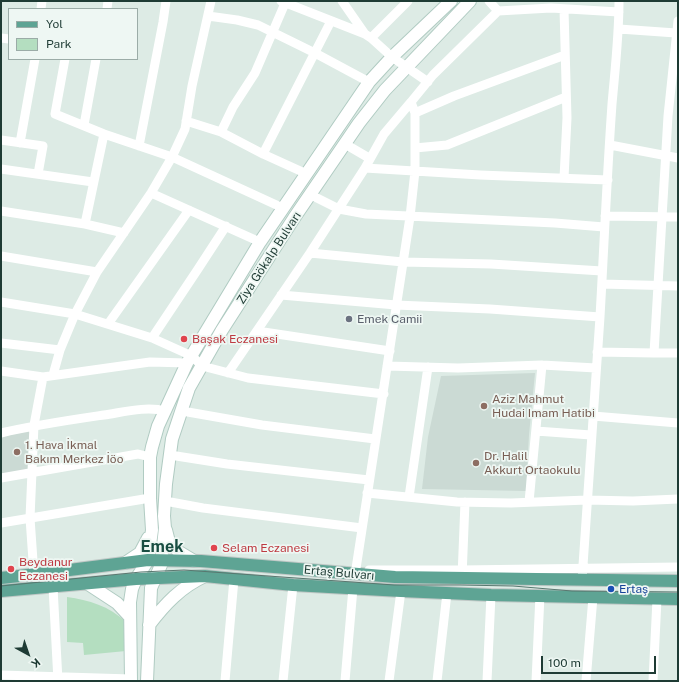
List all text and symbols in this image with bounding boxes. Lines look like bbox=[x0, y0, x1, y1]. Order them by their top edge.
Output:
legend bbox=[8, 8, 138, 60]
text: Yol bbox=[46, 17, 63, 31]
text: Park bbox=[46, 37, 72, 51]
street label: Ziya Gökalp Bulvarı bbox=[234, 209, 304, 307]
place label: Emek Camii bbox=[357, 312, 422, 326]
marker: Emek Camii bbox=[344, 314, 354, 324]
place label: Başak Eczanesi bbox=[192, 332, 278, 346]
marker: Başak Eczanesi bbox=[179, 334, 189, 344]
place label: Aziz Mahmut Hudai Imam Hatibi bbox=[492, 392, 595, 420]
marker: Aziz Mahmut Hudai Imam Hatibi bbox=[479, 401, 489, 411]
place label: 1. Hava İkmal Bakım Merkez İöo bbox=[25, 438, 123, 466]
marker: 1. Hava İkmal Bakım Merkez İöo bbox=[12, 447, 22, 457]
place label: Dr. Halil Akkurt Ortaokulu bbox=[484, 449, 580, 477]
marker: Dr. Halil Akkurt Ortaokulu bbox=[471, 458, 481, 468]
district label: Emek bbox=[141, 537, 183, 557]
place label: Selam Eczanesi bbox=[222, 541, 309, 555]
marker: Selam Eczanesi bbox=[209, 543, 219, 553]
place label: Beydanur Eczanesi bbox=[19, 555, 73, 583]
street label: Ertaş Bulvarı bbox=[303, 563, 375, 583]
marker: Beydanur Eczanesi bbox=[6, 564, 16, 574]
place label: Ertaş bbox=[619, 582, 648, 596]
marker: Ertaş bbox=[606, 584, 616, 594]
north arrow bbox=[8, 634, 48, 674]
scale bar bbox=[543, 648, 658, 674]
text: K bbox=[29, 656, 43, 670]
text: 100 m bbox=[548, 656, 581, 670]

